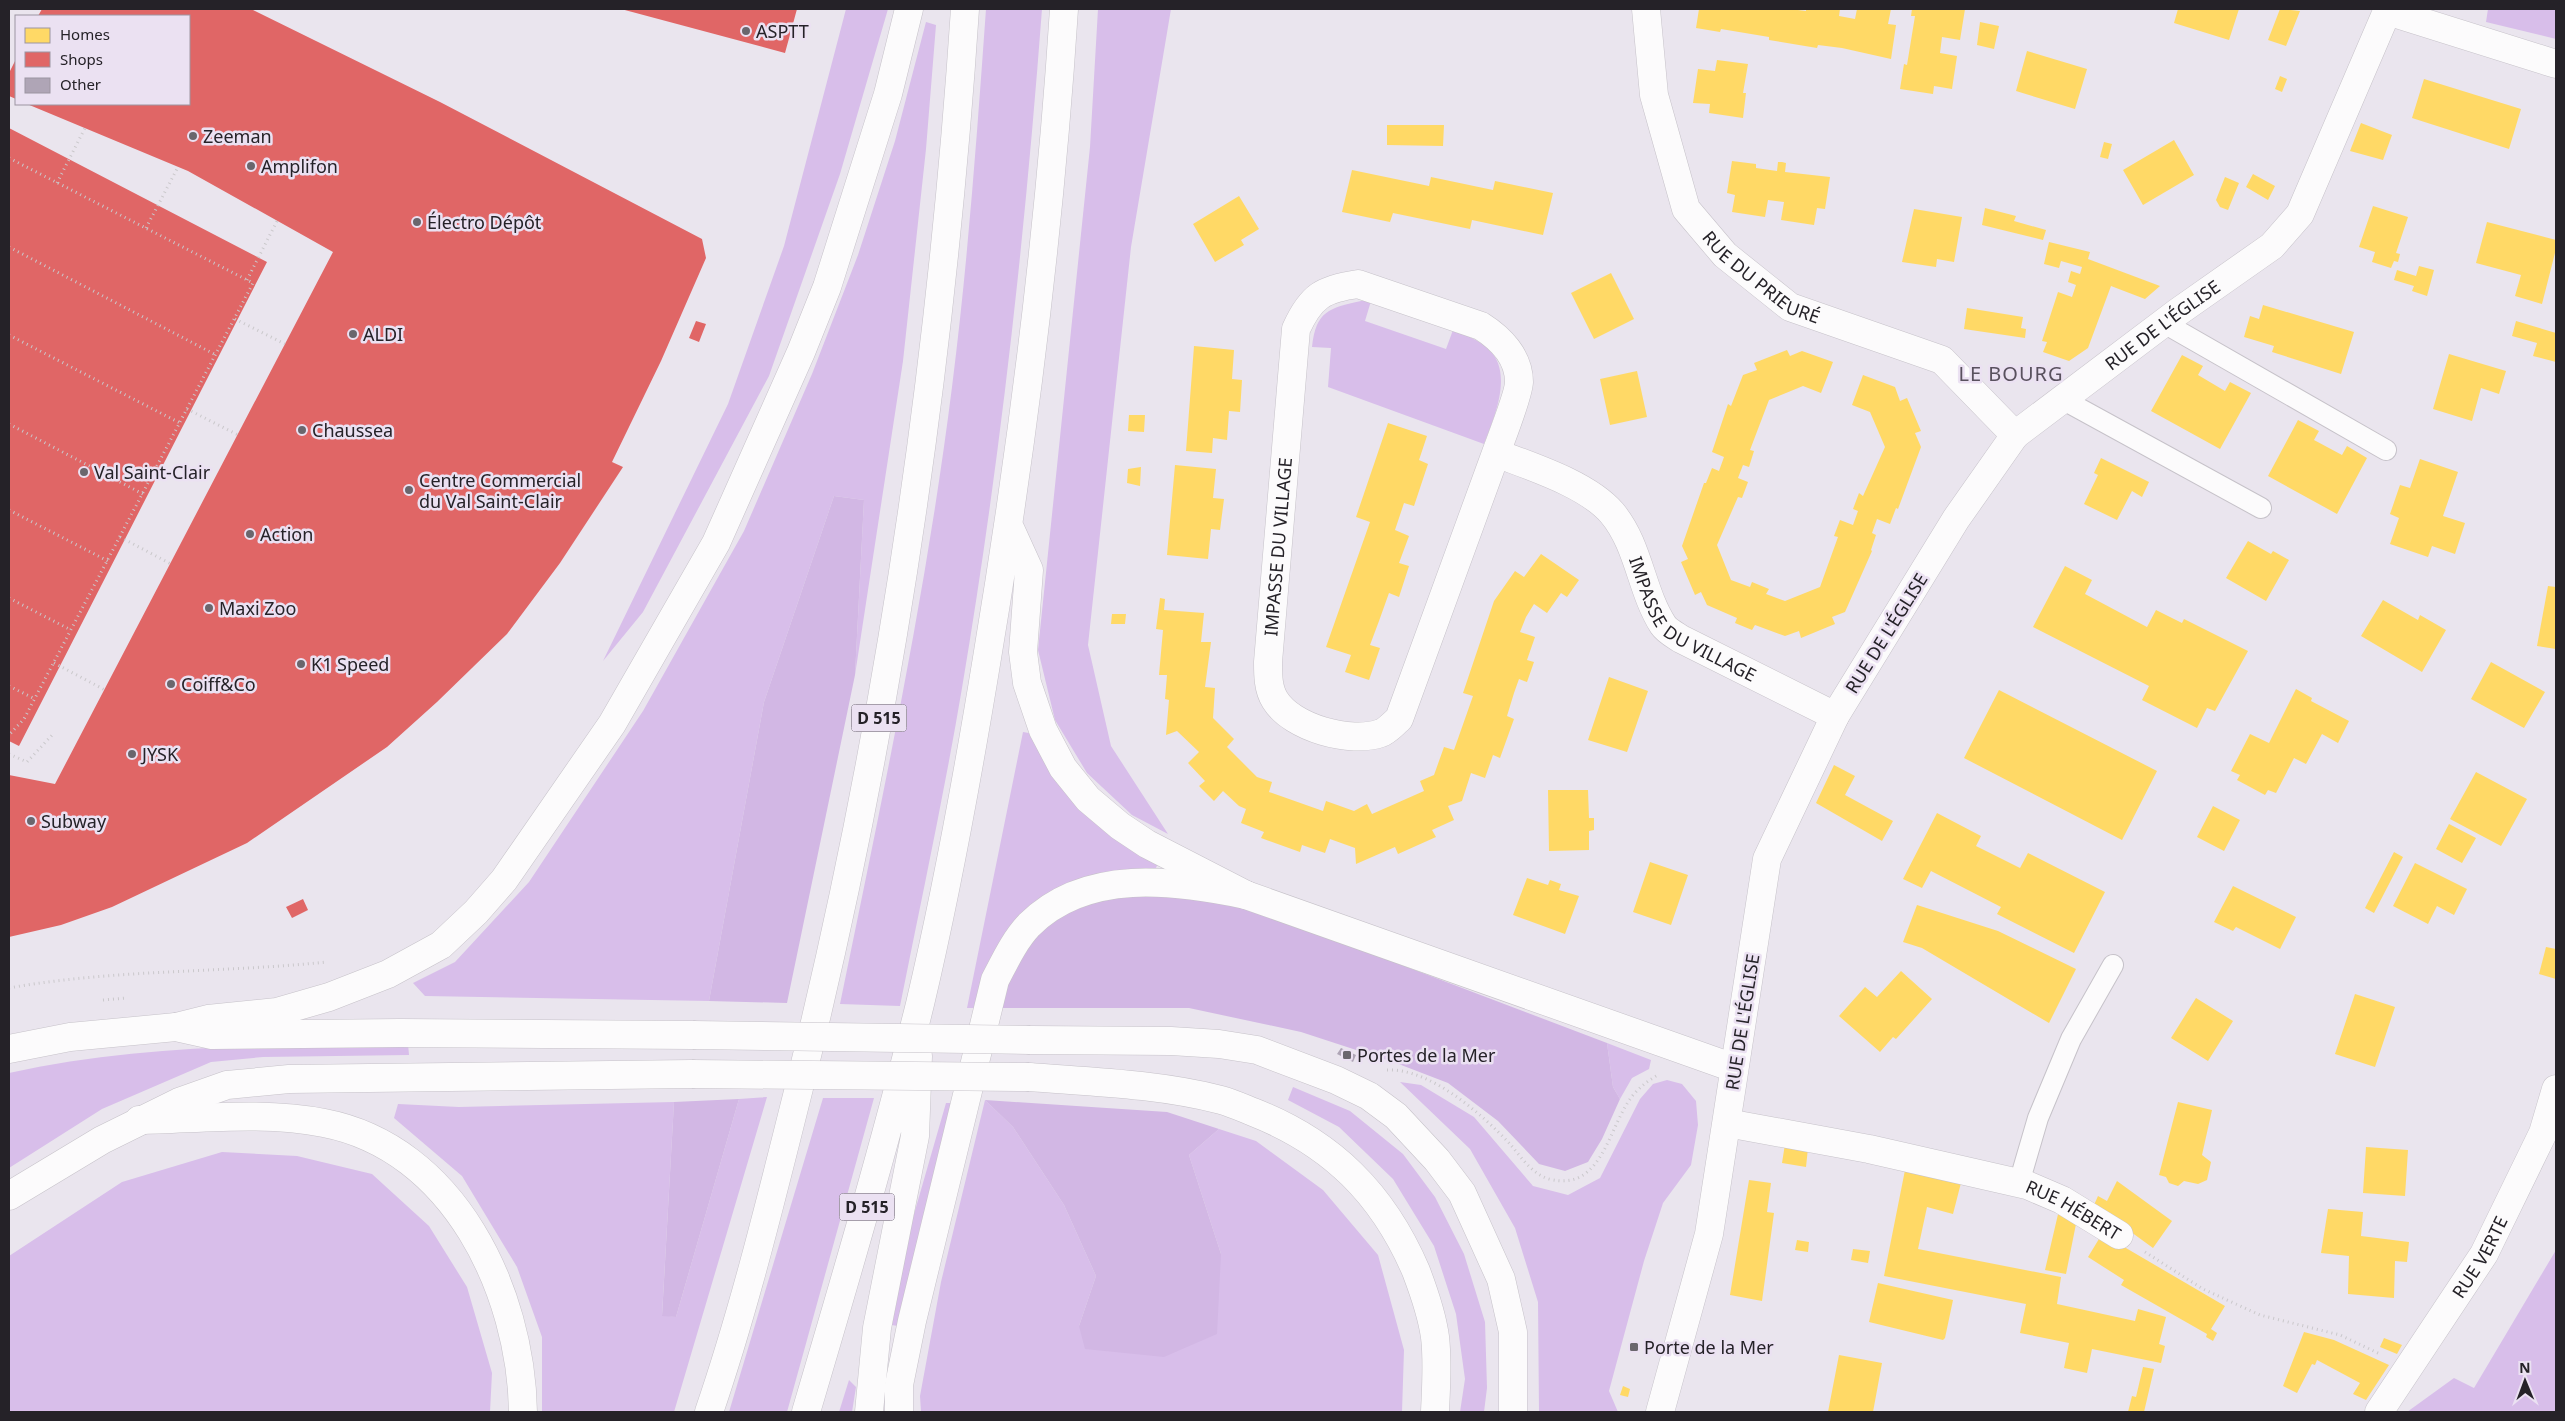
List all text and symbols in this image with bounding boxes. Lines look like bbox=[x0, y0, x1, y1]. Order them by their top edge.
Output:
legend bbox=[15, 15, 190, 105]
place label: ASPTT bbox=[756, 19, 809, 43]
text: Homes bbox=[60, 24, 110, 44]
marker: ASPTT bbox=[740, 25, 752, 37]
text: Shops bbox=[60, 49, 103, 69]
text: Other bbox=[60, 74, 101, 94]
place label: Zeeman bbox=[203, 124, 272, 148]
marker: Zeeman bbox=[187, 130, 199, 142]
place label: Amplifon bbox=[261, 154, 338, 178]
marker: Amplifon bbox=[245, 160, 257, 172]
place label: Électro Dépôt bbox=[427, 210, 542, 234]
marker: Électro Dépôt bbox=[411, 216, 423, 228]
street label: RUE DU PRIEURÉ bbox=[1697, 226, 1823, 329]
street label: RUE DE L'ÉGLISE bbox=[2100, 274, 2225, 375]
place label: ALDI bbox=[363, 322, 403, 346]
marker: ALDI bbox=[347, 328, 359, 340]
district label: LE BOURG bbox=[1958, 360, 2064, 387]
place label: Chaussea bbox=[312, 418, 393, 442]
marker: Chaussea bbox=[296, 424, 308, 436]
street label: IMPASSE DU VILLAGE bbox=[1258, 456, 1297, 637]
place label: Val Saint-Clair bbox=[94, 460, 211, 484]
marker: Val Saint-Clair bbox=[78, 466, 90, 478]
place label: Centre Commercial du Val Saint-Clair bbox=[419, 468, 581, 513]
marker: Centre Commercial du Val Saint-Clair bbox=[403, 484, 415, 496]
place label: Action bbox=[260, 522, 313, 546]
marker: Action bbox=[244, 528, 256, 540]
street label: IMPASSE DU VILLAGE bbox=[1624, 553, 1760, 687]
street label: RUE DE L'ÉGLISE bbox=[1839, 568, 1933, 698]
place label: Maxi Zoo bbox=[219, 596, 296, 620]
marker: Maxi Zoo bbox=[203, 602, 215, 614]
place label: K1 Speed bbox=[311, 652, 389, 676]
marker: K1 Speed bbox=[295, 658, 307, 670]
place label: Coiff&Co bbox=[181, 672, 256, 696]
marker: Coiff&Co bbox=[165, 678, 177, 690]
road number: D 515 bbox=[852, 704, 906, 731]
place label: JYSK bbox=[140, 742, 179, 766]
marker: JYSK bbox=[126, 748, 138, 760]
place label: Subway bbox=[41, 809, 107, 833]
marker: Subway bbox=[25, 815, 37, 827]
street label: RUE DE L'ÉGLISE bbox=[1719, 952, 1765, 1092]
place label: Portes de la Mer bbox=[1357, 1043, 1496, 1067]
marker: Portes de la Mer bbox=[1341, 1049, 1353, 1061]
street label: RUE HÉBERT bbox=[2022, 1174, 2126, 1245]
road number: D 515 bbox=[840, 1194, 894, 1220]
street label: RUE VERTE bbox=[2446, 1212, 2513, 1303]
place label: Porte de la Mer bbox=[1644, 1335, 1774, 1359]
marker: Porte de la Mer bbox=[1628, 1341, 1640, 1353]
north arrow bbox=[2500, 1356, 2550, 1406]
text: N bbox=[2519, 1358, 2531, 1377]

